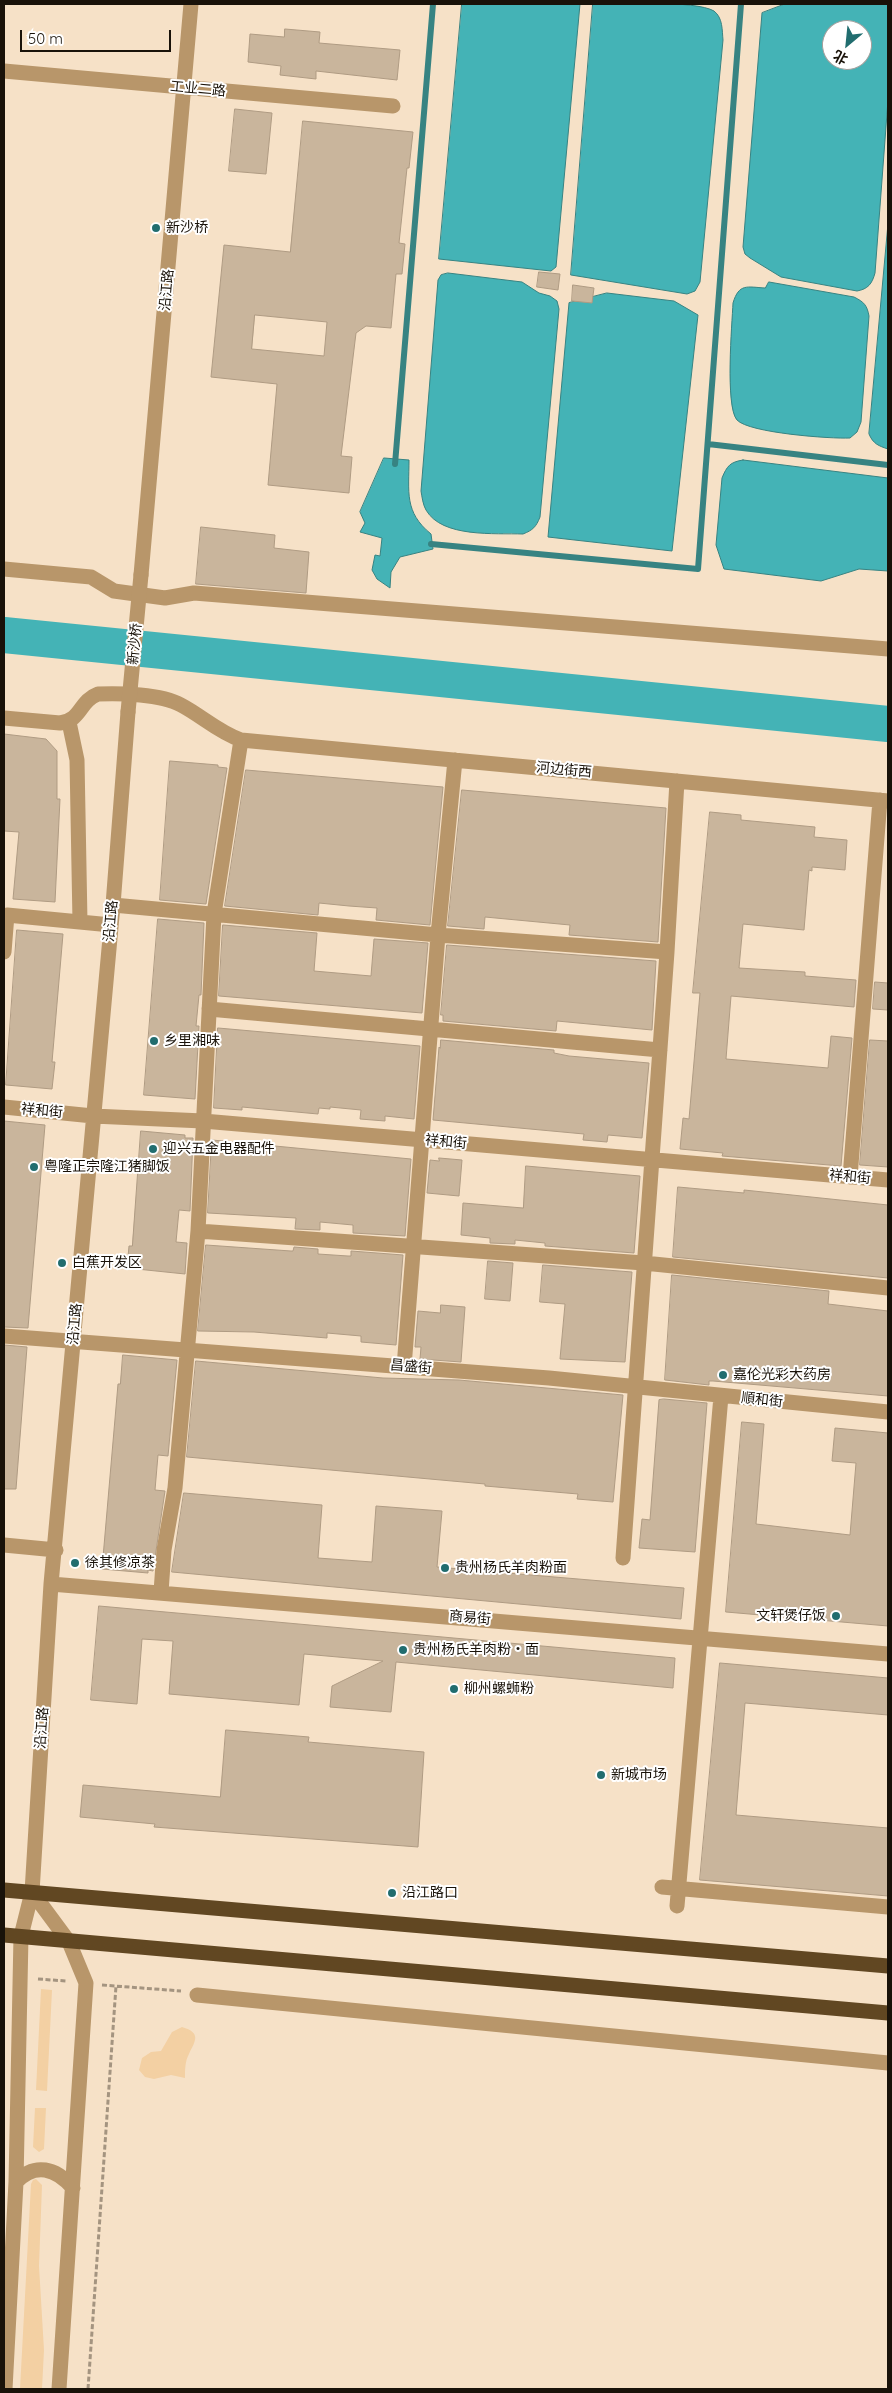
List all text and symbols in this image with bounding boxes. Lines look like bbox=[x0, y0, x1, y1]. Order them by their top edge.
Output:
scale bar bbox=[22, 20, 174, 52]
north arrow bbox=[822, 20, 872, 70]
text: 50 m bbox=[28, 29, 63, 48]
text: 北 bbox=[830, 46, 851, 69]
street label: 工业二路 bbox=[169, 78, 227, 100]
place label: 新沙桥 bbox=[166, 220, 208, 236]
marker: 新沙桥 bbox=[150, 222, 162, 234]
street label: 沿江路 bbox=[157, 268, 177, 312]
street label: 新沙桥 bbox=[125, 622, 145, 666]
street label: 河边街西 bbox=[535, 759, 593, 781]
street label: 沿江路 bbox=[101, 899, 121, 943]
place label: 乡里湘味 bbox=[164, 1033, 220, 1049]
marker: 乡里湘味 bbox=[148, 1035, 160, 1047]
street label: 祥和街 bbox=[20, 1101, 64, 1121]
street label: 祥和街 bbox=[424, 1132, 468, 1152]
place label: 迎兴五金电器配件 bbox=[163, 1141, 275, 1157]
marker: 迎兴五金电器配件 bbox=[147, 1143, 159, 1155]
place label: 粤隆正宗隆江猪脚饭 bbox=[44, 1159, 170, 1175]
marker: 粤隆正宗隆江猪脚饭 bbox=[28, 1161, 40, 1173]
street label: 祥和街 bbox=[828, 1167, 872, 1187]
place label: 白蕉开发区 bbox=[72, 1255, 142, 1271]
marker: 白蕉开发区 bbox=[56, 1257, 68, 1269]
street label: 沿江路 bbox=[65, 1302, 85, 1346]
street label: 昌盛街 bbox=[389, 1357, 433, 1377]
place label: 嘉伦光彩大药房 bbox=[733, 1367, 831, 1383]
marker: 嘉伦光彩大药房 bbox=[717, 1369, 729, 1381]
street label: 順和街 bbox=[740, 1389, 784, 1411]
place label: 徐其修凉茶 bbox=[85, 1555, 155, 1571]
marker: 徐其修凉茶 bbox=[69, 1557, 81, 1569]
place label: 贵州杨氏羊肉粉面 bbox=[455, 1560, 567, 1576]
marker: 贵州杨氏羊肉粉面 bbox=[439, 1562, 451, 1574]
street label: 商易街 bbox=[448, 1608, 492, 1628]
place label: 文轩煲仔饭 bbox=[756, 1608, 826, 1624]
marker: 文轩煲仔饭 bbox=[830, 1610, 842, 1622]
place label: 贵州杨氏羊肉粉・面 bbox=[413, 1642, 539, 1658]
marker: 贵州杨氏羊肉粉・面 bbox=[397, 1644, 409, 1656]
place label: 柳州螺蛳粉 bbox=[464, 1681, 534, 1697]
marker: 柳州螺蛳粉 bbox=[448, 1683, 460, 1695]
street label: 沿江路 bbox=[32, 1706, 52, 1750]
place label: 新城市场 bbox=[611, 1767, 667, 1783]
marker: 新城市场 bbox=[595, 1769, 607, 1781]
place label: 沿江路口 bbox=[402, 1885, 458, 1901]
marker: 沿江路口 bbox=[386, 1887, 398, 1899]

